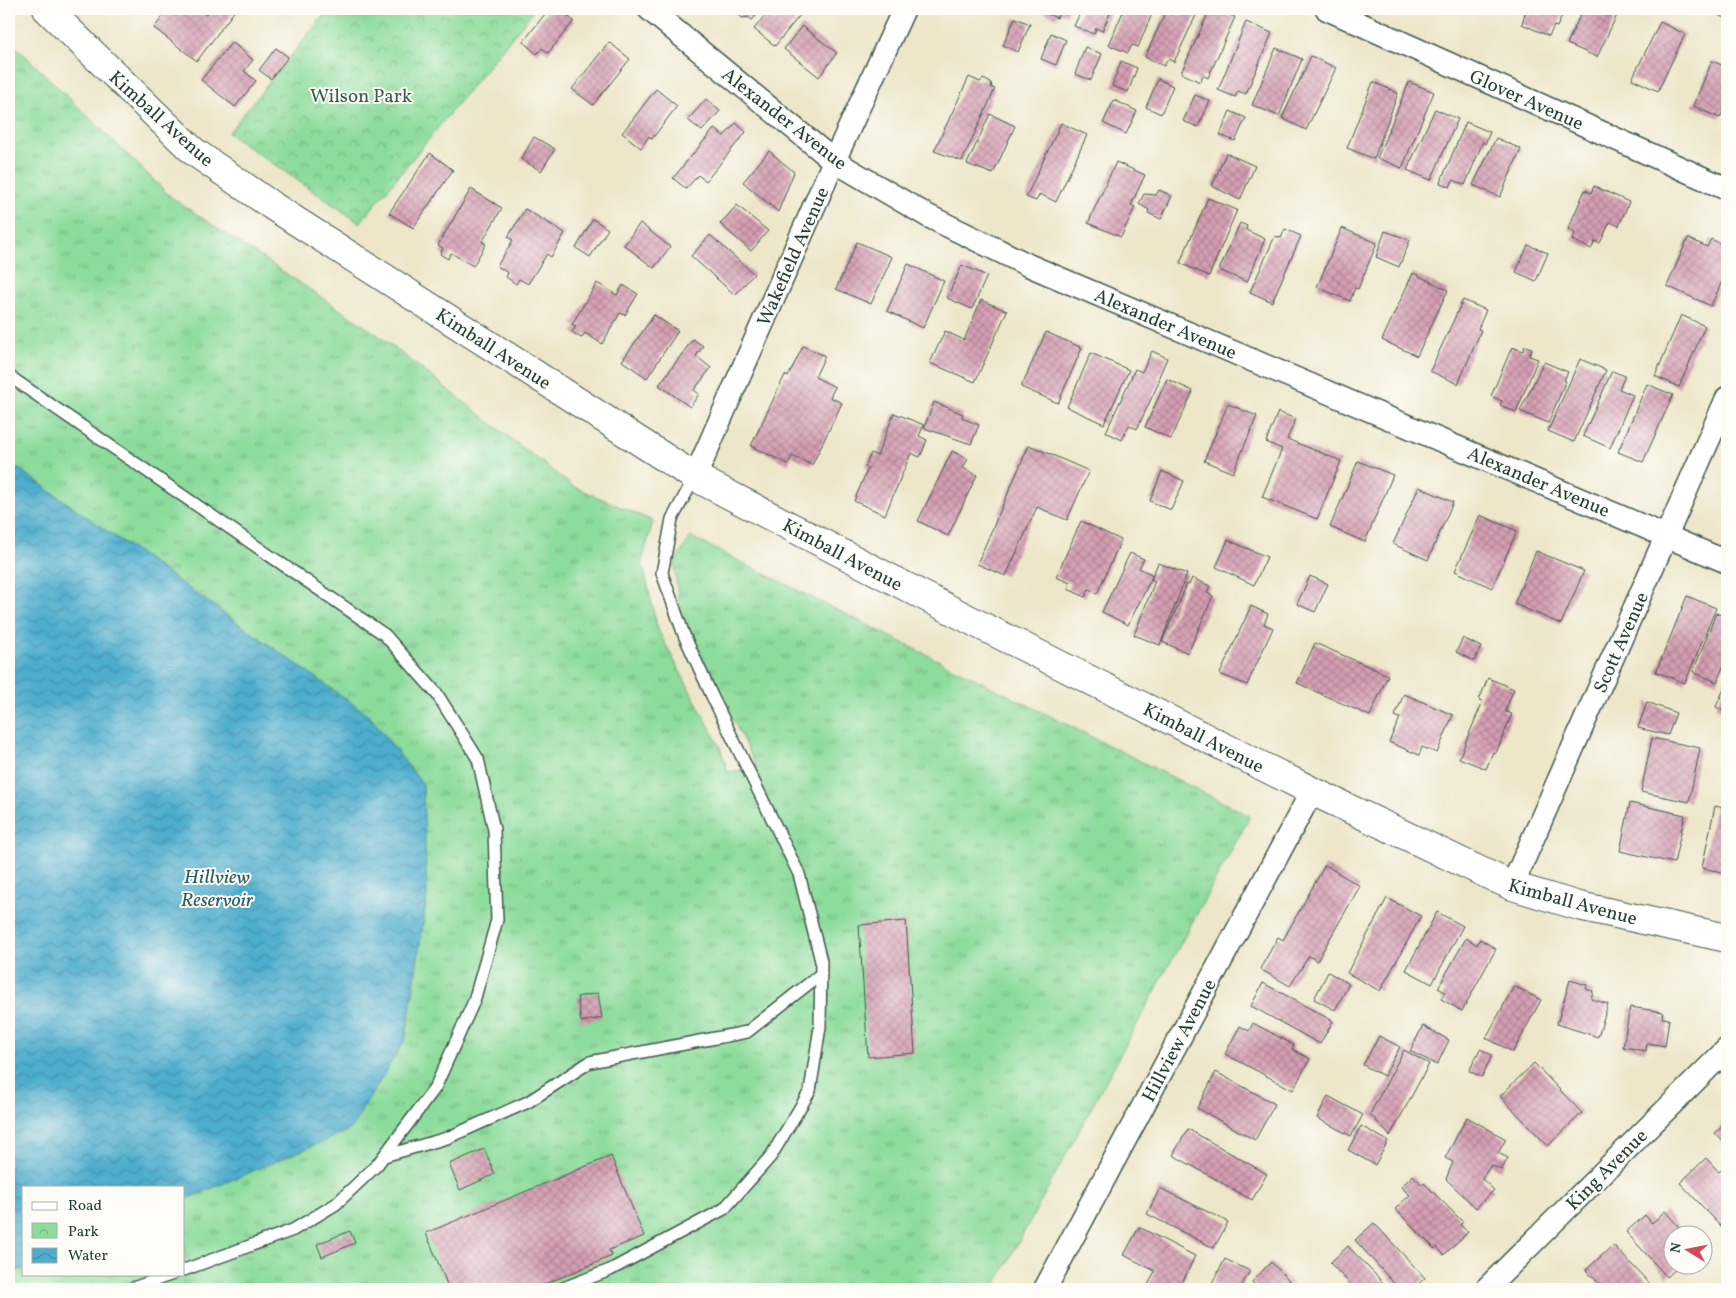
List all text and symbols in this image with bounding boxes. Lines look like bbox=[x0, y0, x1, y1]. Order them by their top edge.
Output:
street label: Alexander Avenue bbox=[716, 62, 852, 177]
street label: Glover Avenue bbox=[1465, 64, 1587, 138]
street label: Kimball Avenue bbox=[103, 65, 219, 174]
park label: Wilson Park bbox=[310, 84, 412, 110]
street label: Wakefield Avenue bbox=[752, 183, 836, 330]
street label: Alexander Avenue bbox=[1090, 283, 1240, 367]
street label: Kimball Avenue bbox=[430, 303, 556, 397]
street label: Alexander Avenue bbox=[1463, 441, 1613, 525]
street label: Kimball Avenue bbox=[777, 513, 907, 598]
street label: Scott Avenue bbox=[1588, 588, 1656, 698]
street label: Kimball Avenue bbox=[1138, 697, 1268, 780]
water label: Hillview Reservoir bbox=[181, 864, 254, 915]
street label: Kimball Avenue bbox=[1505, 873, 1640, 933]
street label: Hillview Avenue bbox=[1136, 975, 1223, 1107]
street label: King Avenue bbox=[1561, 1124, 1654, 1217]
legend bbox=[22, 1186, 185, 1276]
text: Road bbox=[68, 1196, 102, 1217]
text: Park bbox=[68, 1222, 99, 1243]
north arrow bbox=[1664, 1226, 1714, 1276]
text: N bbox=[1666, 1241, 1687, 1255]
text: Water bbox=[68, 1246, 108, 1267]

